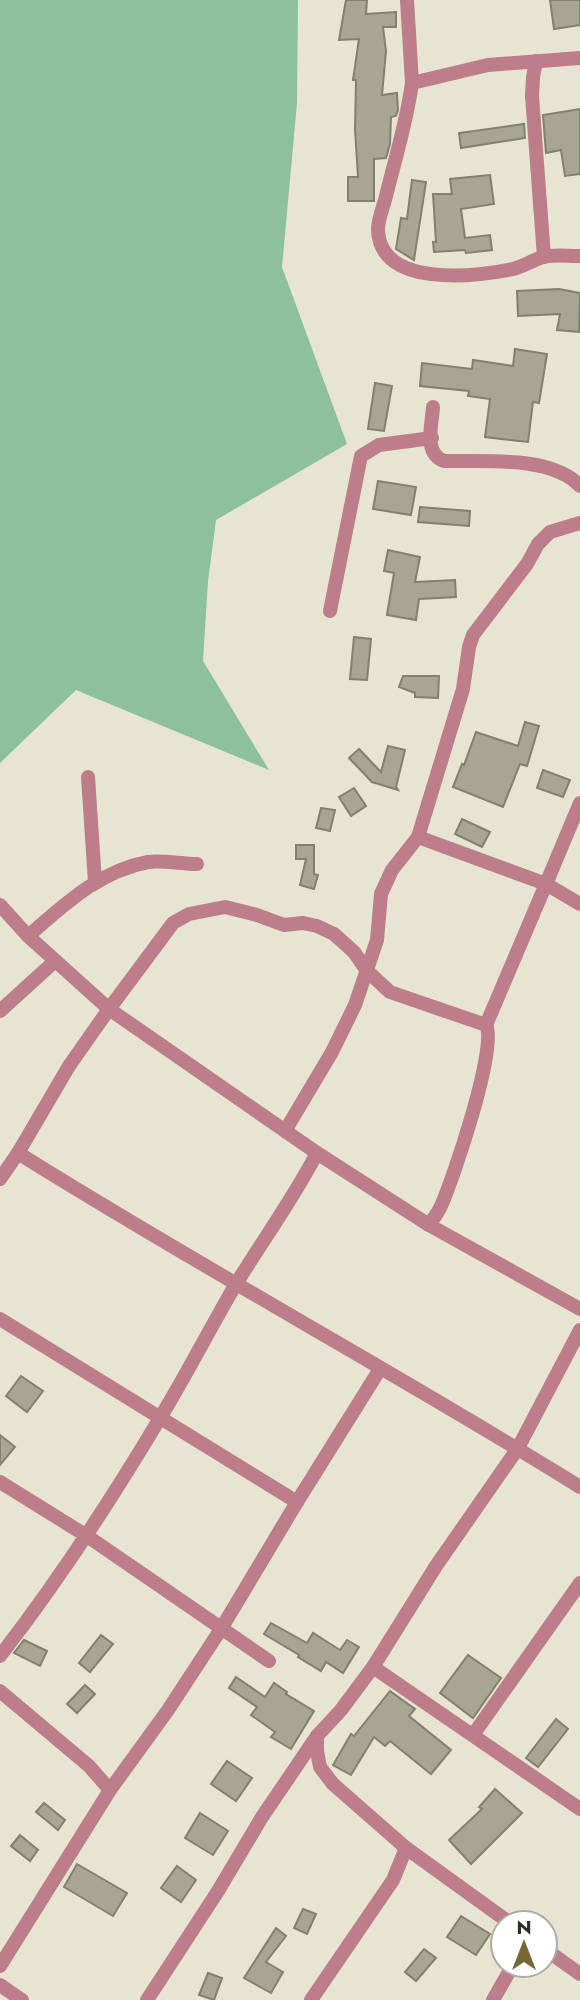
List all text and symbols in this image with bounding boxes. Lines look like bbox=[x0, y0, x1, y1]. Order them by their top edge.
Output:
north arrow bbox=[489, 1909, 559, 1979]
text: N bbox=[516, 1914, 532, 1941]

